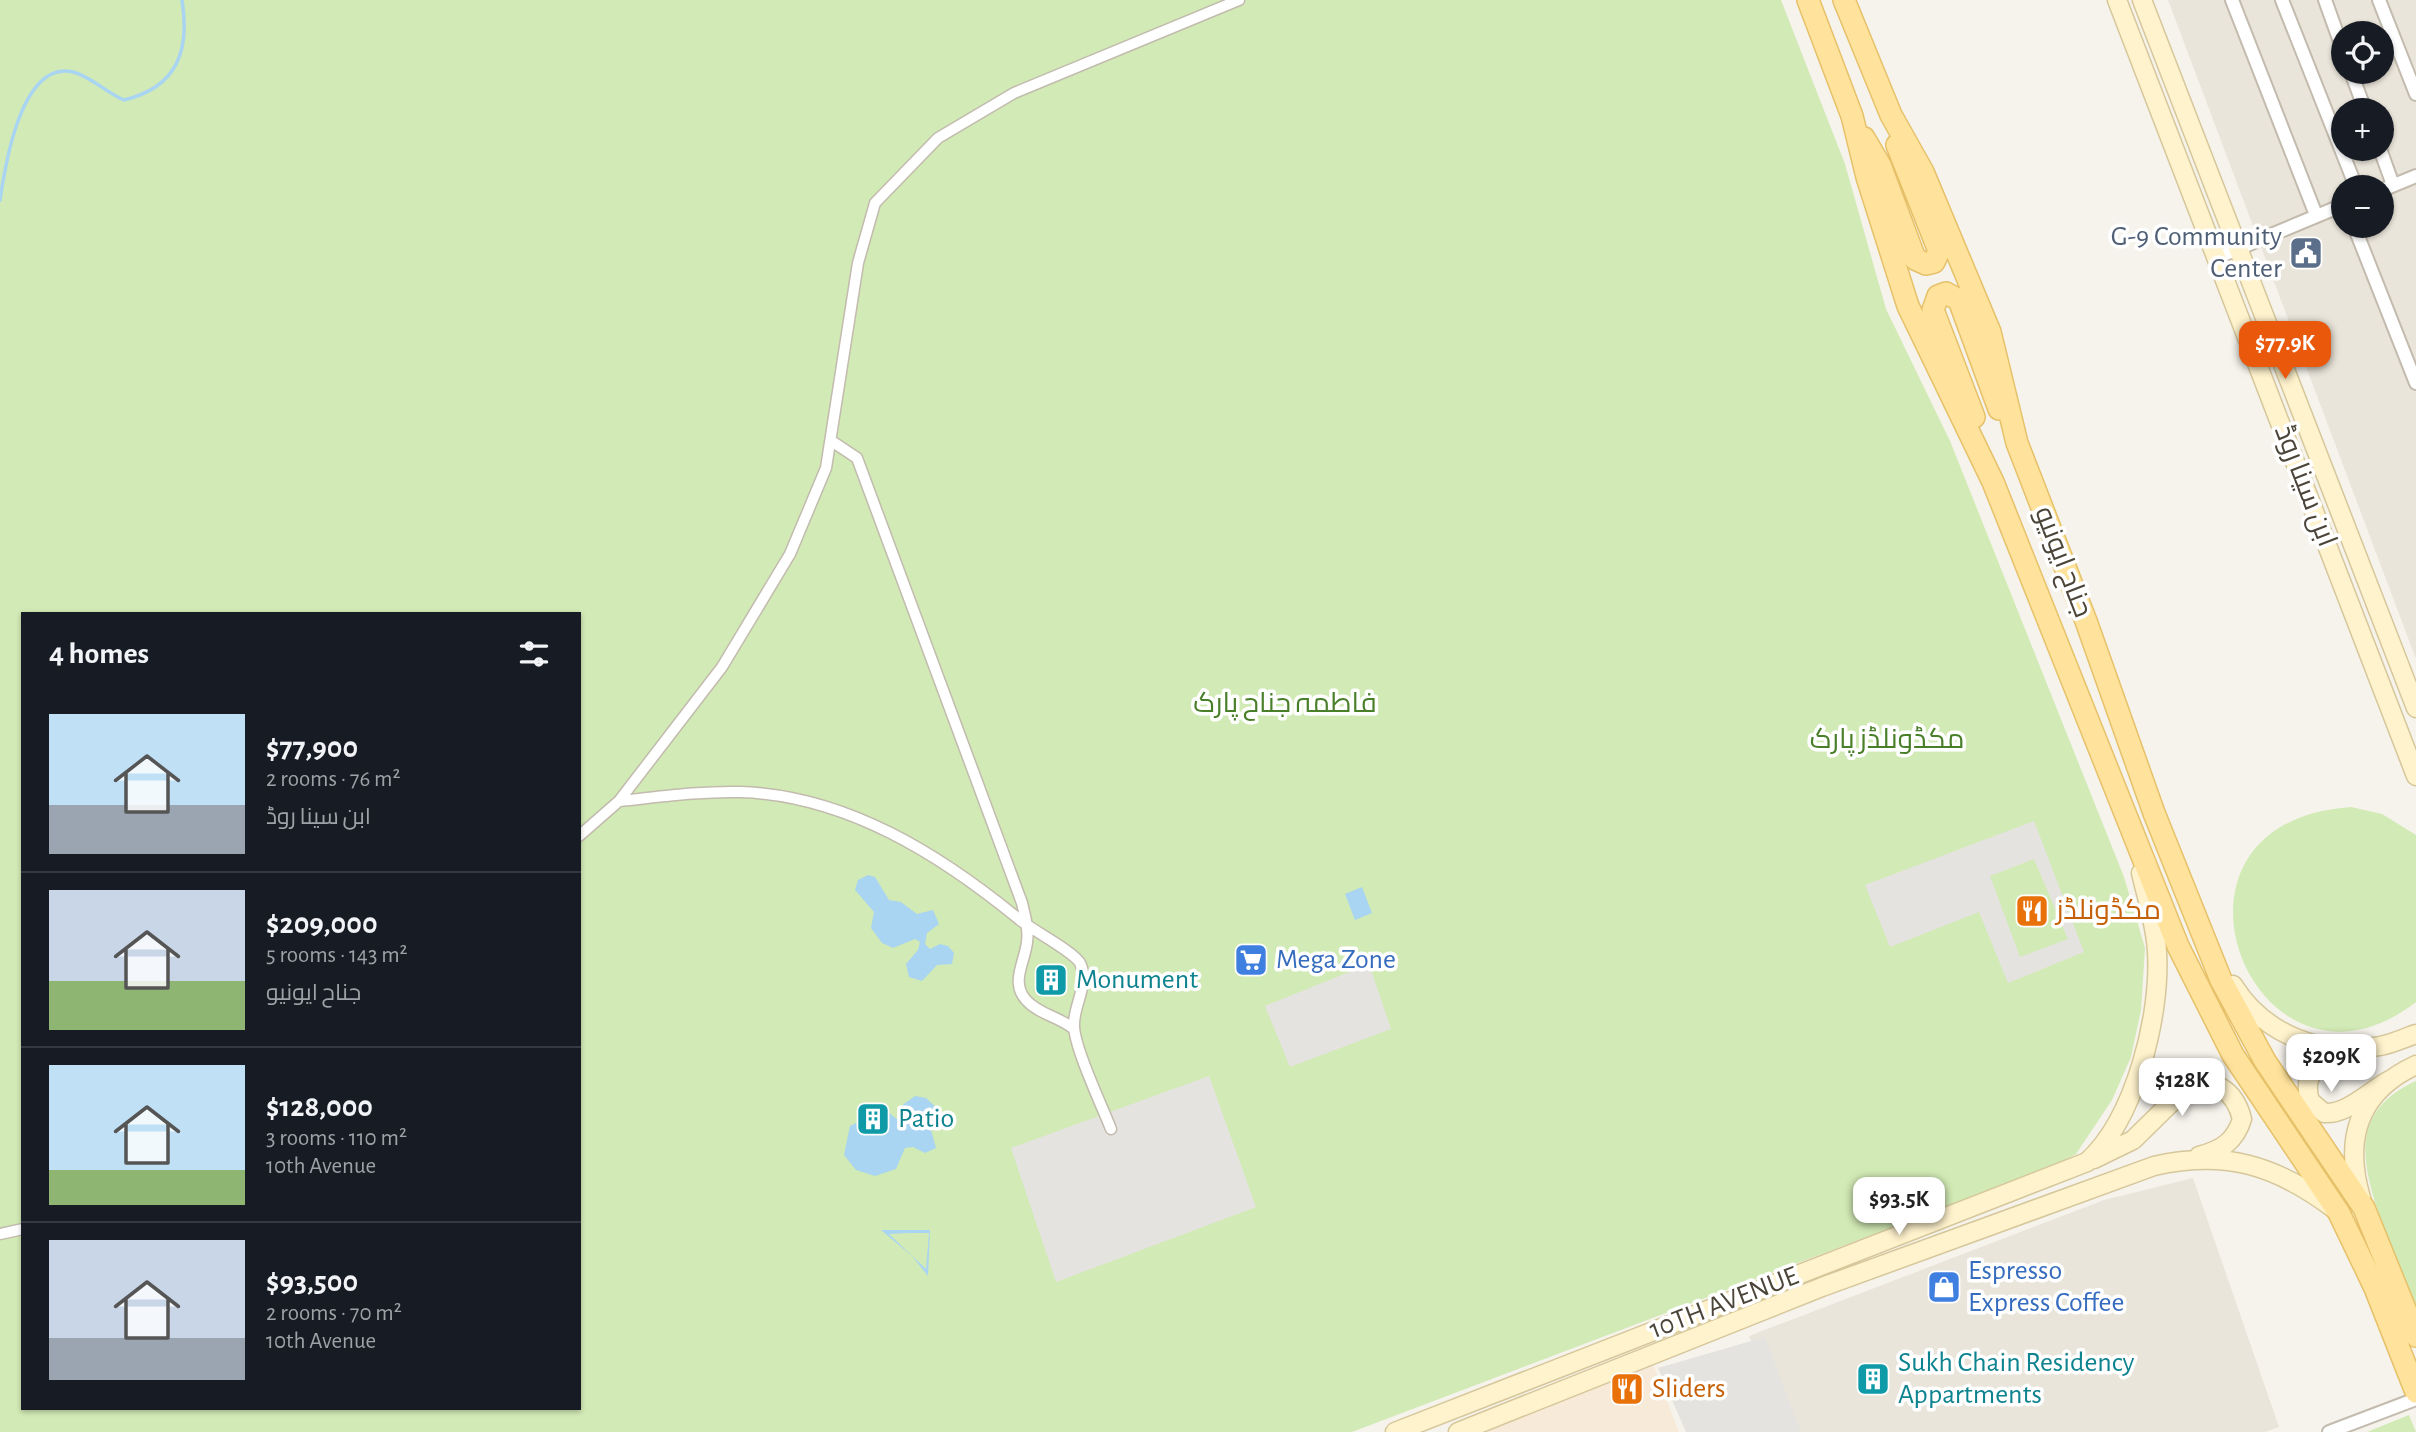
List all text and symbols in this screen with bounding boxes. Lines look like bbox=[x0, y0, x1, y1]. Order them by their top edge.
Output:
map controls bbox=[2331, 21, 2394, 238]
button: locate bbox=[2331, 21, 2394, 84]
button: + bbox=[2331, 98, 2394, 161]
button: − bbox=[2331, 175, 2394, 238]
place label: G-9 Community Center bbox=[2111, 223, 2282, 283]
public building icon: G-9 Community Center bbox=[2287, 234, 2325, 272]
pin: $77.9K bbox=[2228, 322, 2342, 381]
text: $77.9K bbox=[2255, 332, 2315, 355]
street label: ابن سینا روڈ bbox=[2268, 421, 2341, 551]
street label: جناح ایونیو bbox=[2026, 503, 2097, 622]
icon: filters bbox=[515, 635, 553, 673]
text: 4 homes bbox=[49, 639, 149, 669]
park label: فاطمہ جناح پارک bbox=[1193, 690, 1377, 721]
park label: مکڈونلڈز پارک bbox=[1810, 726, 1964, 757]
text: $77,900 bbox=[266, 733, 358, 763]
icon: home bbox=[105, 742, 189, 826]
text: 2 rooms · 76 m² bbox=[266, 768, 400, 791]
text: ابن سینا روڈ bbox=[266, 806, 371, 829]
restaurant icon: مکڈونلڈز bbox=[2013, 892, 2051, 930]
place label: مکڈونلڈز bbox=[2054, 897, 2161, 925]
text: $209,000 bbox=[266, 909, 378, 939]
icon: home bbox=[105, 918, 189, 1002]
supermarket icon: Mega Zone bbox=[1232, 941, 1270, 979]
text: 5 rooms · 143 m² bbox=[266, 944, 408, 967]
place label: Mega Zone bbox=[1276, 946, 1396, 974]
building icon: Monument bbox=[1032, 961, 1070, 999]
place label: Monument bbox=[1076, 966, 1198, 994]
text: جناح ایونیو bbox=[266, 982, 361, 1005]
pin: $209K bbox=[2282, 1034, 2380, 1094]
text: $209K bbox=[2302, 1045, 2360, 1068]
pin: $128K bbox=[2133, 1058, 2231, 1118]
text: $128K bbox=[2155, 1069, 2209, 1092]
text: $128,000 bbox=[266, 1092, 373, 1122]
icon: home bbox=[105, 1093, 189, 1177]
building icon: Patio bbox=[854, 1100, 892, 1138]
place label: Patio bbox=[898, 1105, 954, 1133]
text: 3 rooms · 110 m² bbox=[266, 1127, 407, 1150]
text: 10th Avenue bbox=[266, 1155, 376, 1178]
pin: $93.5K bbox=[1842, 1178, 1956, 1237]
text: $93.5K bbox=[1869, 1188, 1929, 1211]
place label: Espresso Express Coffee bbox=[1968, 1257, 2124, 1317]
street label: 10TH AVENUE bbox=[1646, 1262, 1802, 1344]
text: $93,500 bbox=[266, 1267, 358, 1297]
icon: home bbox=[105, 1268, 189, 1352]
shop icon: Espresso Express Coffee bbox=[1925, 1268, 1963, 1306]
text: 2 rooms · 70 m² bbox=[266, 1302, 402, 1325]
text: 10th Avenue bbox=[266, 1330, 376, 1353]
place label: Sukh Chain Residency Appartments bbox=[1898, 1349, 2135, 1409]
building icon: Sukh Chain Residency Appartments bbox=[1854, 1360, 1892, 1398]
restaurant icon: Sliders bbox=[1608, 1370, 1646, 1408]
place label: Sliders bbox=[1652, 1375, 1725, 1403]

